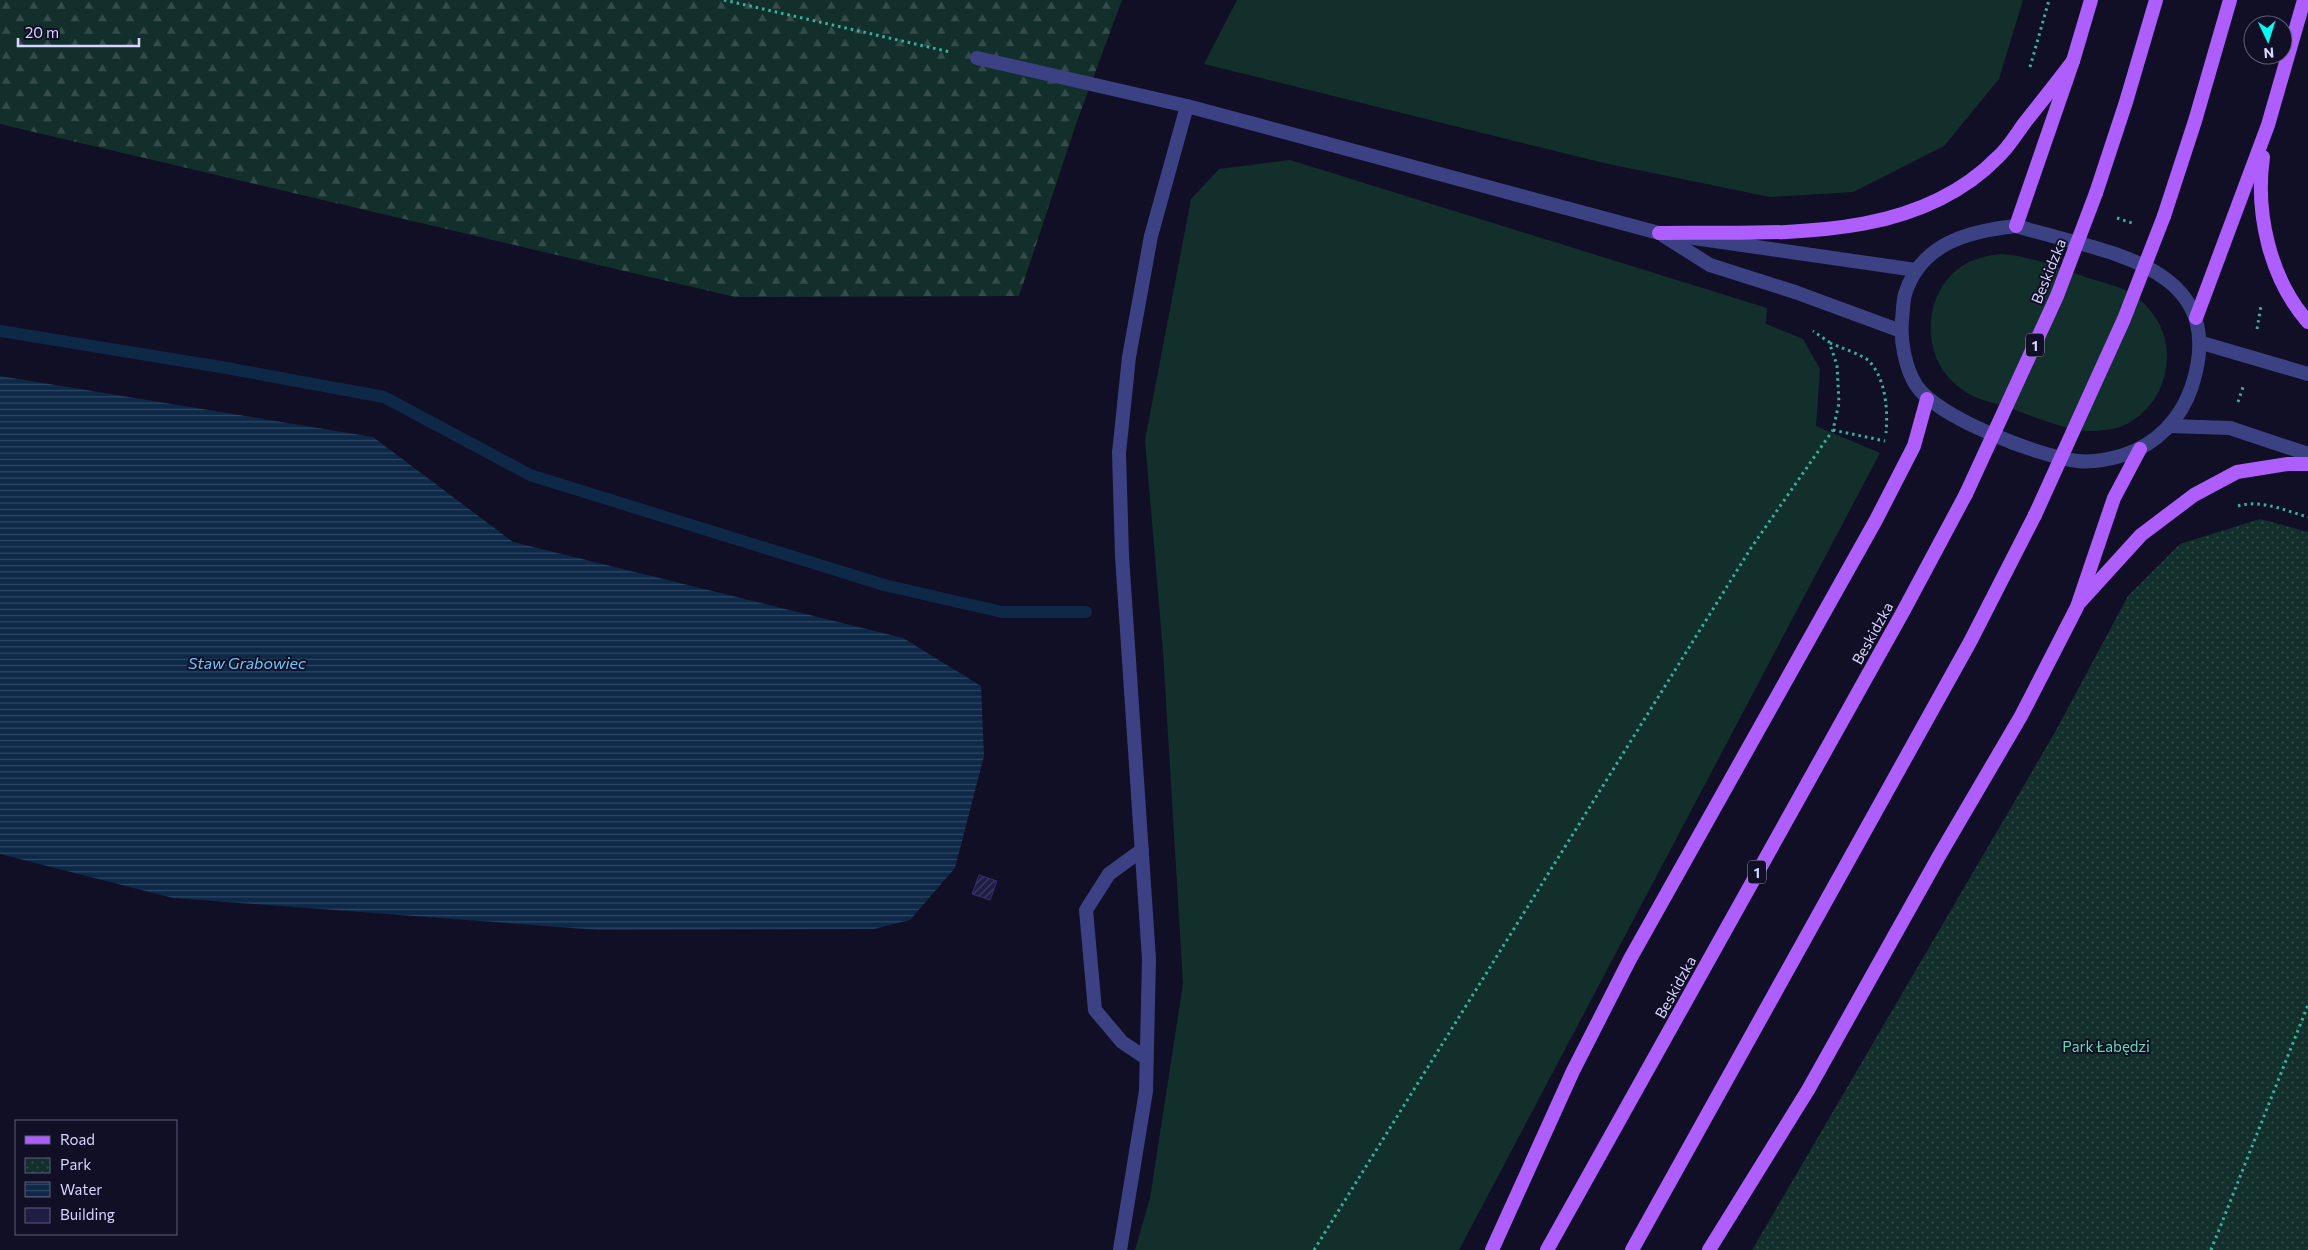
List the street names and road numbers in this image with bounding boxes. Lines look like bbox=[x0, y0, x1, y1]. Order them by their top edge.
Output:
street label: Beskidzka bbox=[2027, 236, 2069, 306]
road number: 1 bbox=[2026, 334, 2044, 356]
street label: Beskidzka bbox=[1848, 599, 1896, 667]
road number: 1 bbox=[1748, 860, 1766, 884]
street label: Beskidzka bbox=[1651, 953, 1699, 1021]

